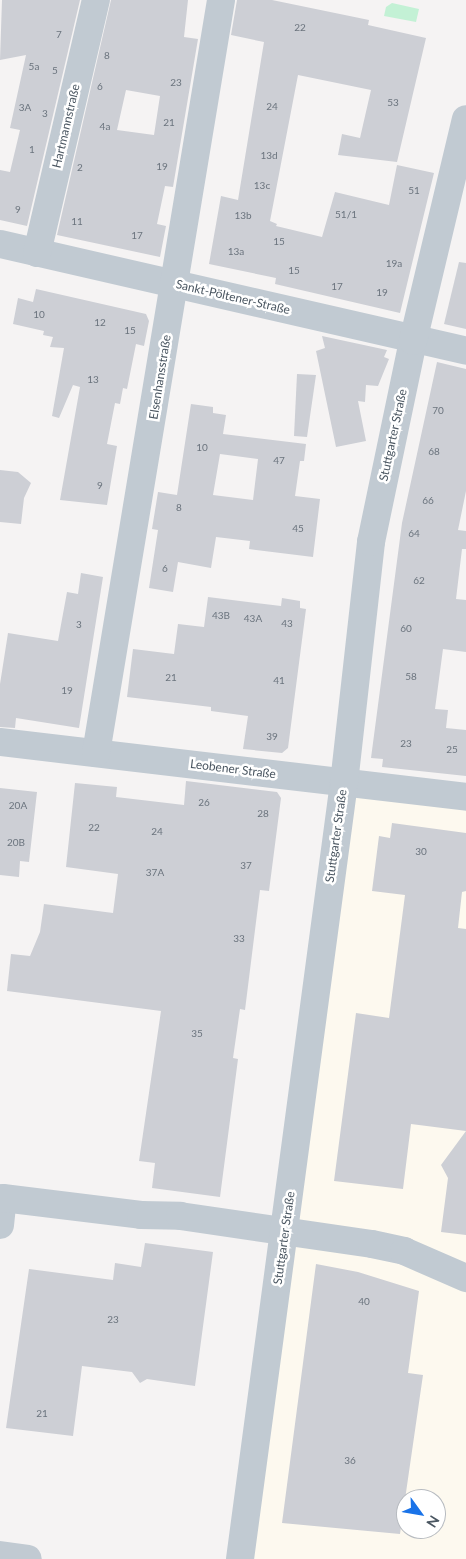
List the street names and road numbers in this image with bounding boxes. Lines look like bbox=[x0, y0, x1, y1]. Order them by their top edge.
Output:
street label: Hartmannstraße bbox=[49, 83, 83, 169]
street label: Sankt-Pöltener-Straße bbox=[174, 277, 292, 317]
street label: Elsenhansstraße bbox=[146, 334, 174, 420]
street label: Stuttgarter Straße bbox=[376, 387, 410, 483]
street label: Leobener Straße bbox=[189, 757, 277, 781]
street label: Stuttgarter Straße bbox=[322, 788, 350, 884]
street label: Stuttgarter Straße bbox=[270, 1190, 298, 1286]

